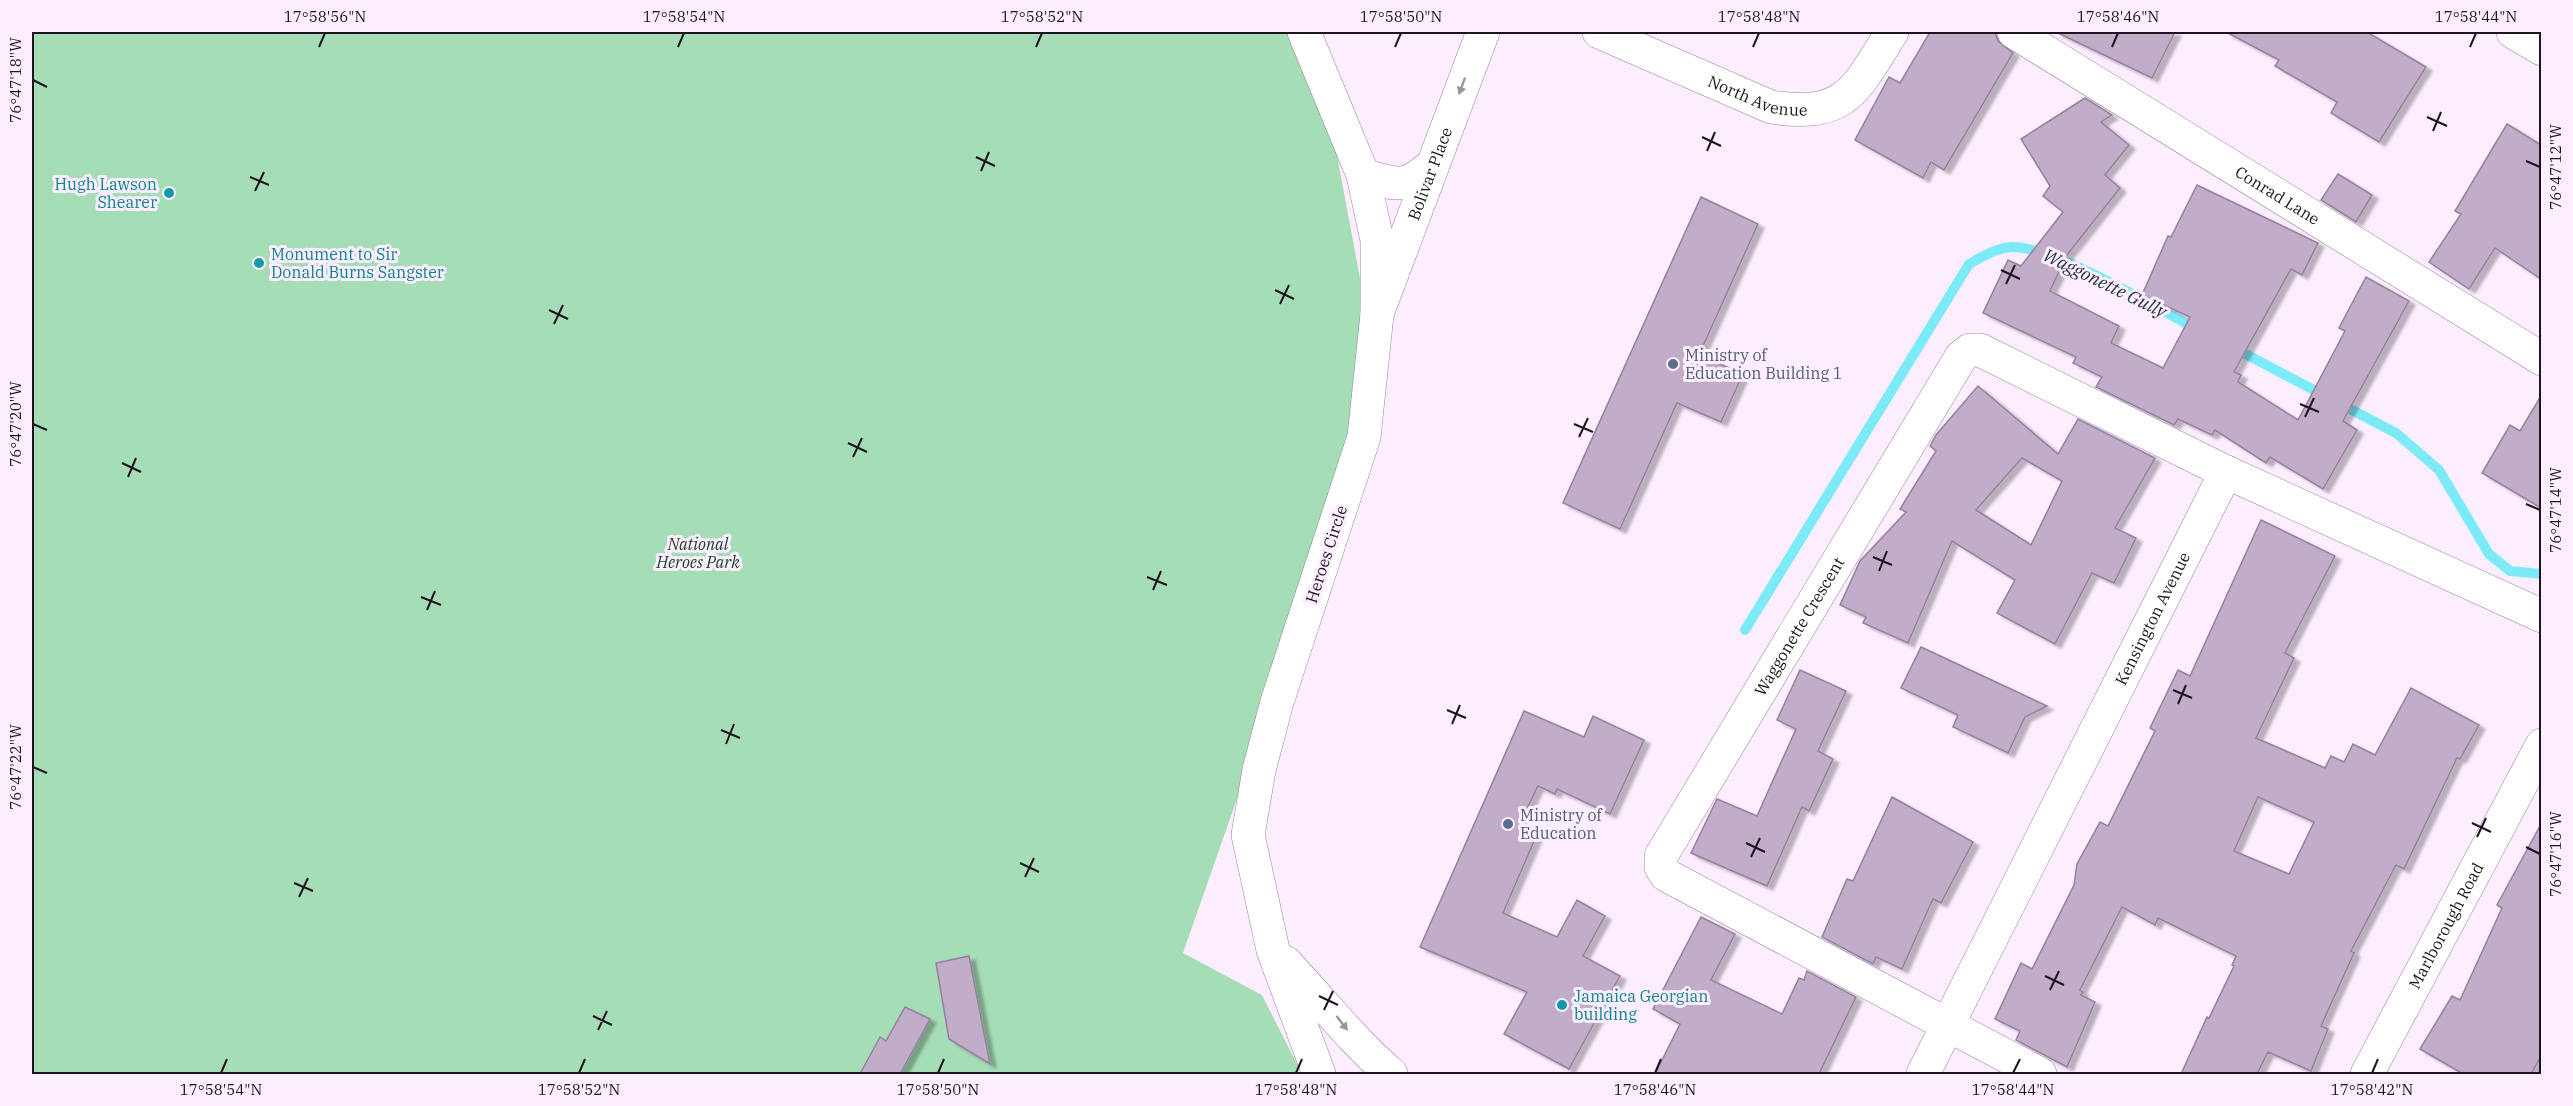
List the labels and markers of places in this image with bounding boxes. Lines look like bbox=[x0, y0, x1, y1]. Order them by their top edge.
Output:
place label: Hugh Lawson Shearer bbox=[55, 174, 157, 212]
marker: Hugh Lawson Shearer bbox=[162, 186, 176, 200]
place label: Monument to Sir Donald Burns Sangster bbox=[271, 244, 444, 282]
marker: Monument to Sir Donald Burns Sangster bbox=[252, 256, 266, 270]
place label: Ministry of Education Building 1 bbox=[1685, 345, 1842, 383]
marker: Ministry of Education Building 1 bbox=[1666, 357, 1680, 371]
place label: Ministry of Education bbox=[1520, 805, 1603, 843]
marker: Ministry of Education bbox=[1501, 817, 1515, 831]
place label: Jamaica Georgian building bbox=[1574, 986, 1709, 1024]
marker: Jamaica Georgian building bbox=[1555, 998, 1569, 1012]

